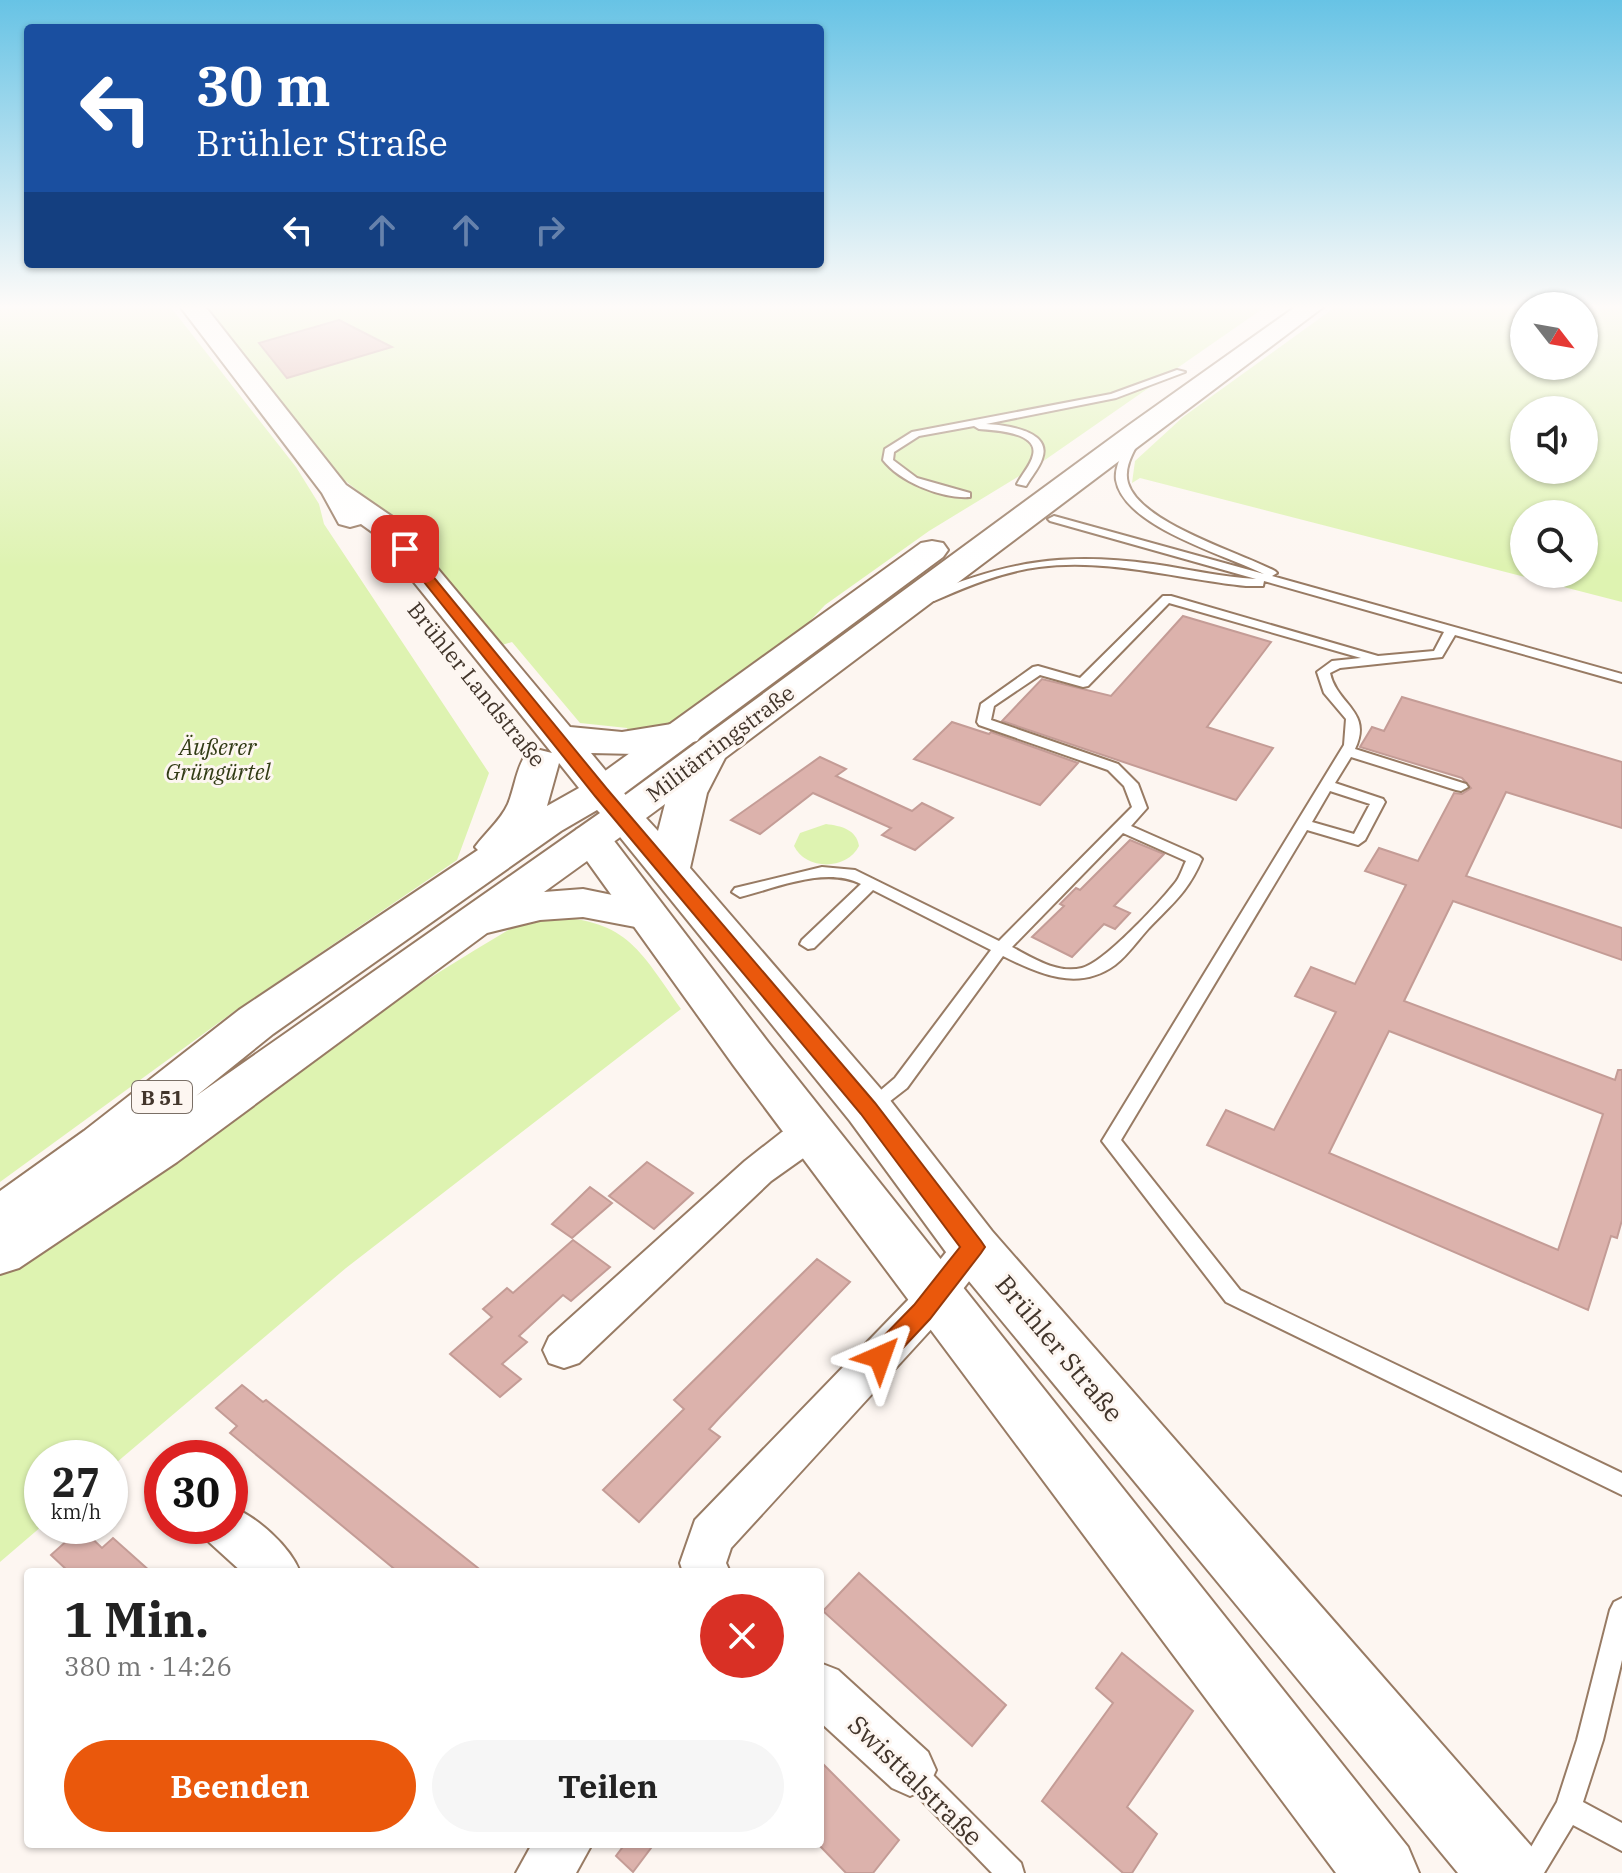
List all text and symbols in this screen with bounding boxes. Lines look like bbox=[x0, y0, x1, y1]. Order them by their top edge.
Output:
text: 30 m bbox=[196, 49, 331, 121]
icon: left bbox=[64, 56, 168, 160]
text: Brühler Straße bbox=[196, 119, 448, 166]
icon: left bbox=[276, 208, 320, 252]
icon: ahead bbox=[360, 208, 404, 252]
icon: ahead bbox=[444, 208, 488, 252]
icon: right bbox=[528, 208, 572, 252]
north arrow bbox=[1510, 292, 1598, 380]
map controls bbox=[1510, 292, 1598, 588]
button: sound bbox=[1510, 396, 1598, 484]
button: search bbox=[1510, 500, 1598, 588]
pin bbox=[371, 515, 439, 583]
icon: arrive bbox=[383, 527, 427, 571]
street label: Brühler Landstraße bbox=[402, 596, 552, 772]
street label: Militärringstraße bbox=[640, 678, 800, 808]
park label: Äußerer Grüngürtel bbox=[165, 732, 271, 786]
road number: B 51 bbox=[132, 1081, 192, 1113]
street label: Brühler Straße bbox=[989, 1267, 1131, 1429]
position arrow bbox=[838, 1315, 922, 1399]
speed limit sign: 30 bbox=[144, 1440, 248, 1544]
text: 27 bbox=[52, 1456, 100, 1508]
text: km/h bbox=[51, 1498, 101, 1525]
text: 1 Min. bbox=[64, 1588, 209, 1650]
button: close bbox=[700, 1594, 784, 1678]
text: 380 m · 14:26 bbox=[64, 1649, 232, 1683]
street label: Swisttalstraße bbox=[842, 1707, 990, 1853]
button: Beenden bbox=[64, 1740, 416, 1832]
button: Teilen bbox=[432, 1740, 784, 1832]

